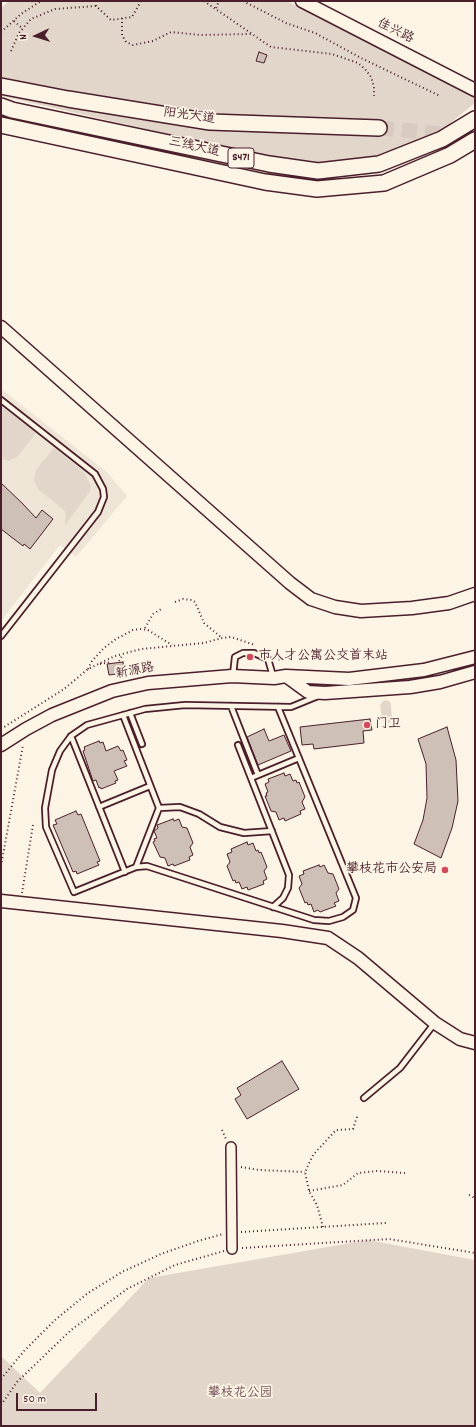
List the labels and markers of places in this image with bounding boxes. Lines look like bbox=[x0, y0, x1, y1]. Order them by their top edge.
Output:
place label: 市人才公寓公交首末站 bbox=[258, 649, 388, 665]
marker: 市人才公寓公交首末站 bbox=[245, 652, 255, 662]
place label: 门卫 bbox=[375, 717, 401, 733]
marker: 门卫 bbox=[362, 720, 372, 730]
place label: 攀枝花市公安局 bbox=[346, 862, 437, 878]
marker: 攀枝花市公安局 bbox=[440, 865, 450, 875]

